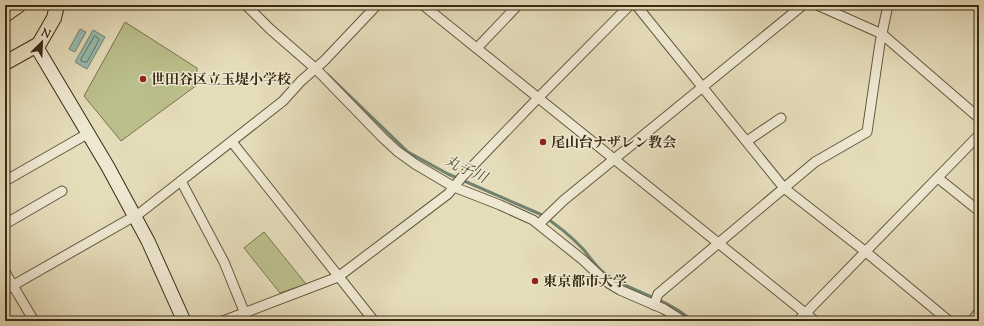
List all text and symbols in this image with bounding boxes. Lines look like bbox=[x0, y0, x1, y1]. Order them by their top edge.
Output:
north arrow bbox=[22, 22, 62, 62]
text: N bbox=[37, 24, 53, 43]
place label: 世田谷区立玉堤小学校 bbox=[151, 71, 291, 91]
marker: 世田谷区立玉堤小学校 bbox=[138, 74, 148, 84]
place label: 尾山台ナザレン教会 bbox=[551, 134, 676, 154]
marker: 尾山台ナザレン教会 bbox=[538, 137, 548, 147]
water label: 丸子川 bbox=[441, 151, 492, 190]
place label: 東京都市大学 bbox=[543, 273, 627, 293]
marker: 東京都市大学 bbox=[530, 276, 540, 286]

